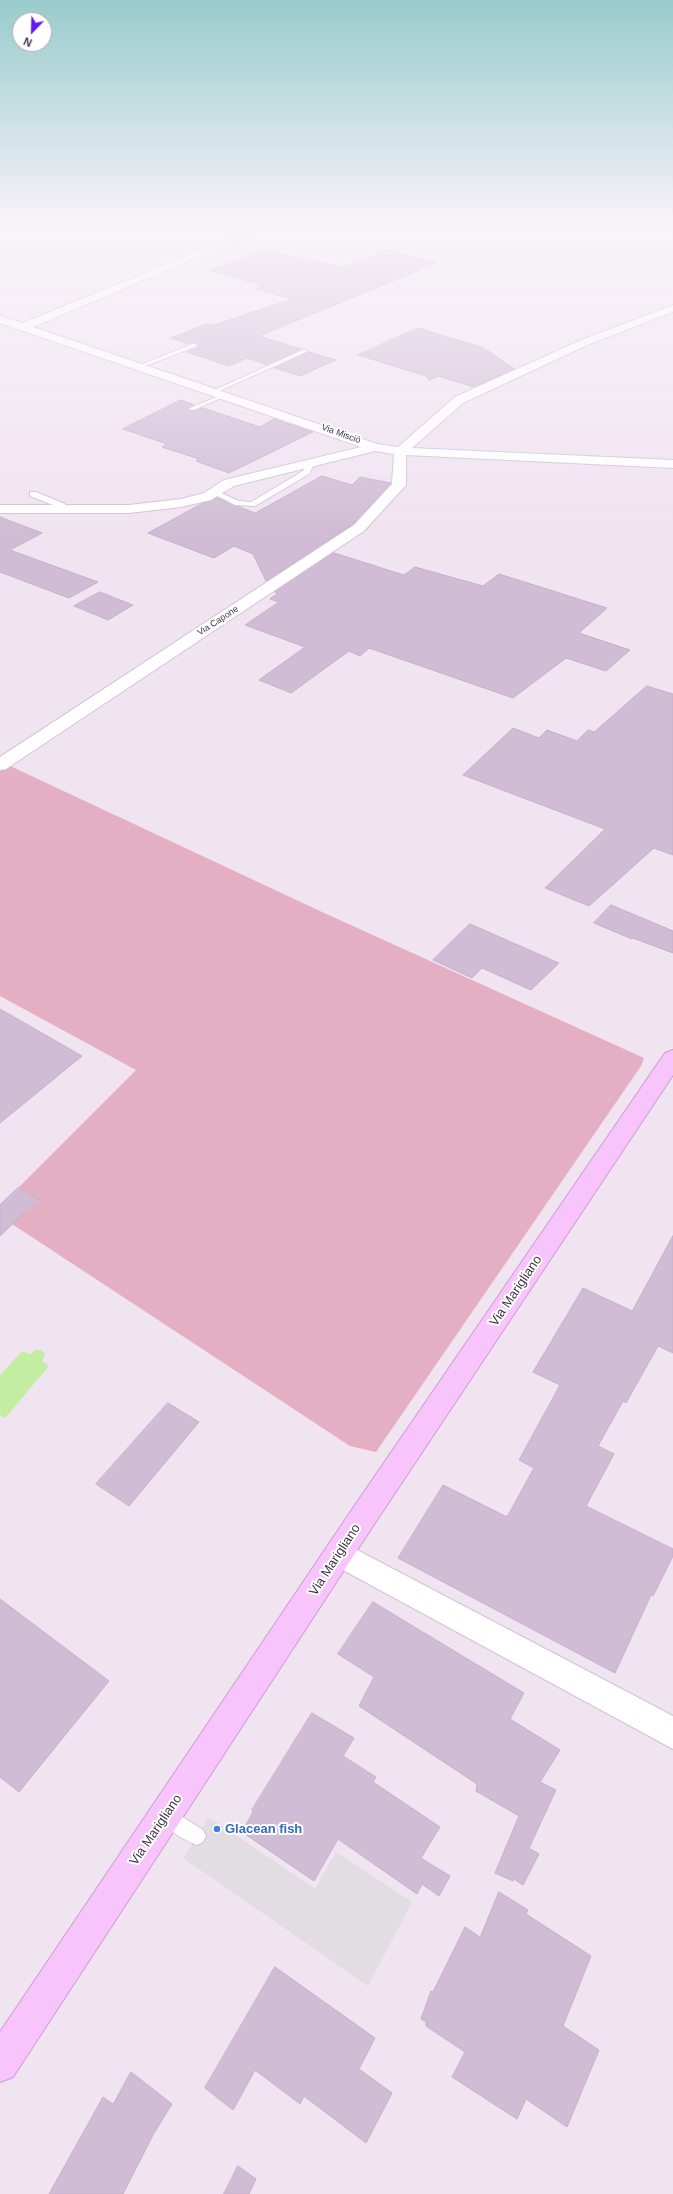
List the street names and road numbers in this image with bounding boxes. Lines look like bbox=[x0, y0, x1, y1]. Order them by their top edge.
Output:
street label: Via Misciò bbox=[320, 422, 362, 446]
street label: Via Capone bbox=[195, 604, 241, 638]
street label: Via Marigliano bbox=[487, 1253, 545, 1329]
street label: Via Marigliano bbox=[306, 1521, 364, 1599]
street label: Via Marigliano bbox=[127, 1792, 185, 1868]

